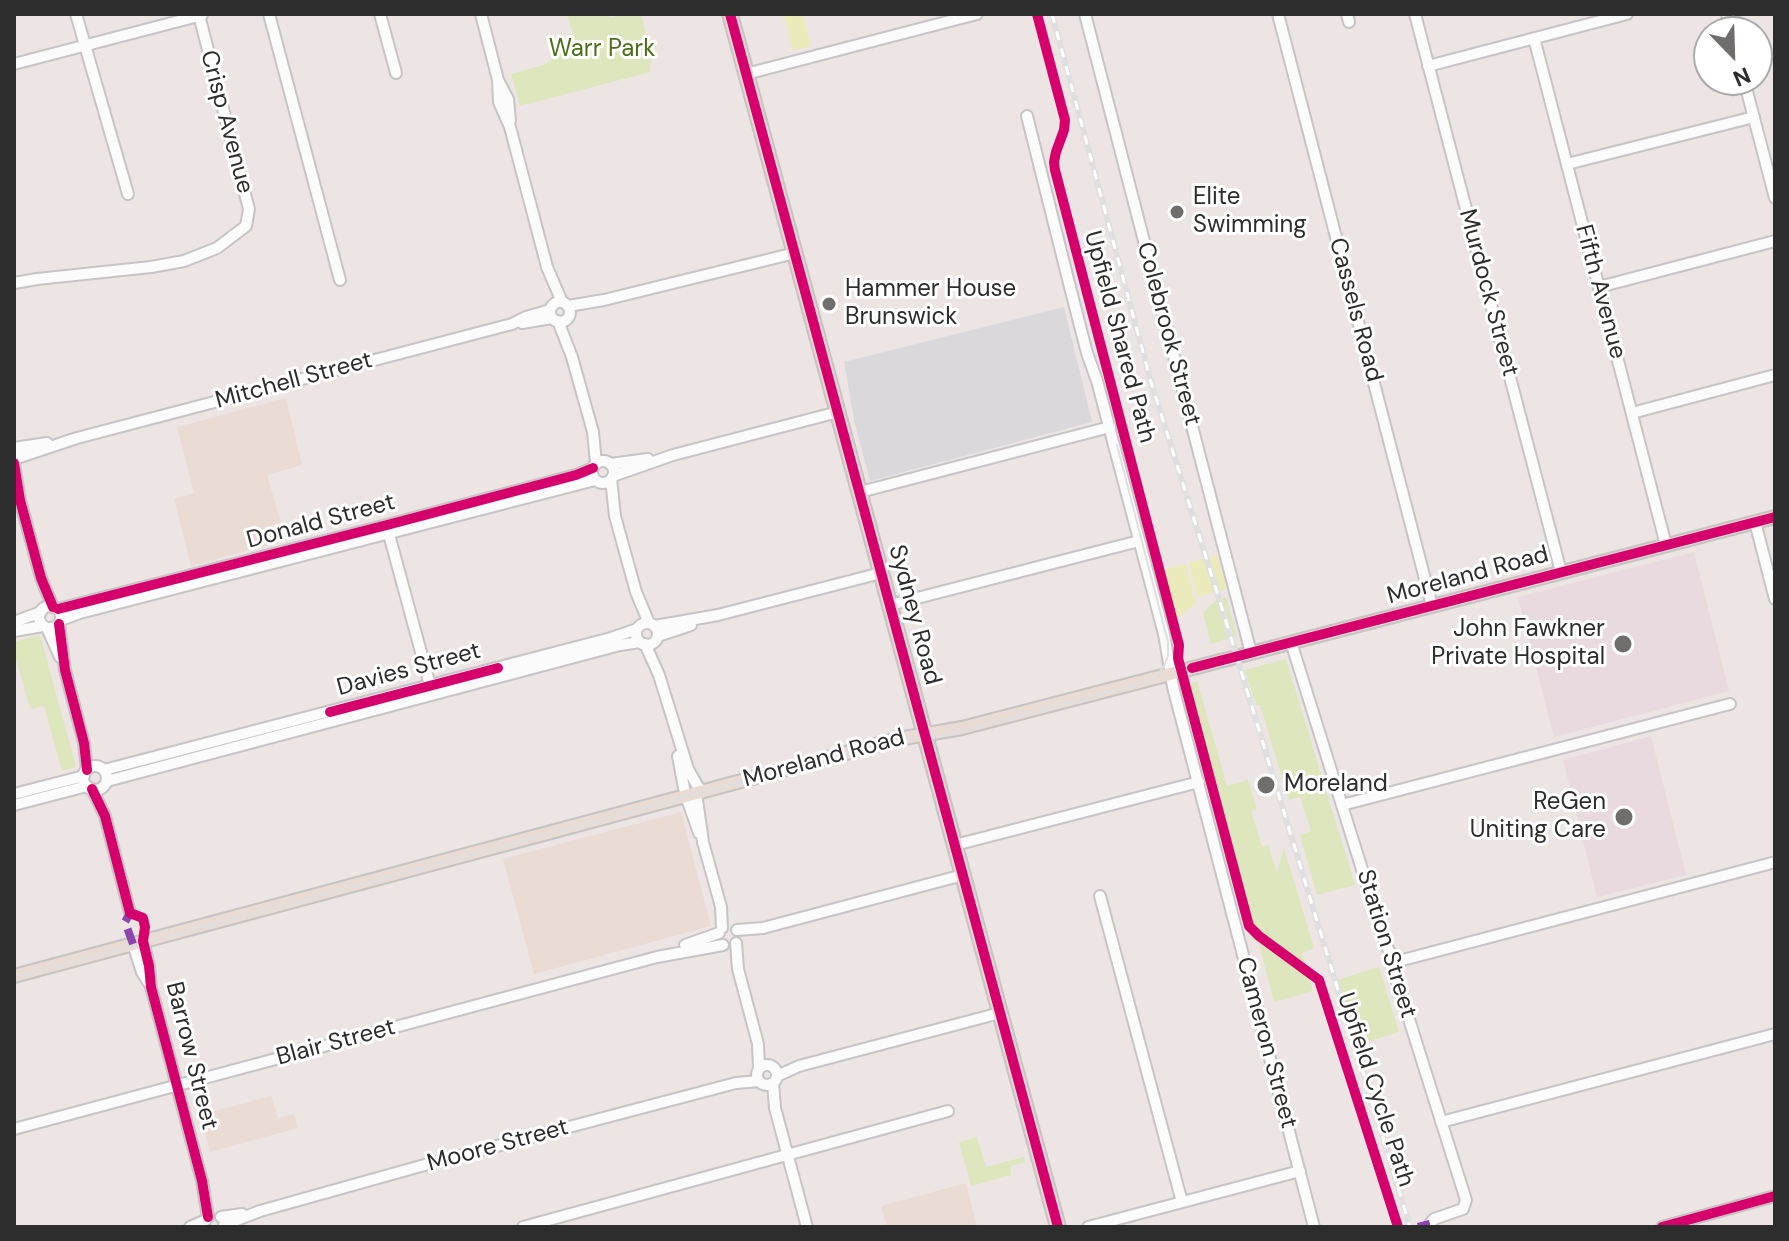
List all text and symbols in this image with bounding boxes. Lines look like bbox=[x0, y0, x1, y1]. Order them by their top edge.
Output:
north arrow bbox=[1693, 16, 1773, 96]
park label: Warr Park bbox=[549, 36, 655, 64]
street label: Crisp Avenue bbox=[193, 47, 259, 197]
text: N bbox=[1729, 60, 1755, 93]
place label: Elite Swimming bbox=[1193, 184, 1307, 240]
marker: Elite Swimming bbox=[1168, 203, 1186, 221]
street label: Murdock Street bbox=[1452, 206, 1524, 380]
street label: Fifth Avenue bbox=[1568, 222, 1632, 362]
street label: Upfield Shared Path bbox=[1077, 228, 1161, 446]
street label: Cassels Road bbox=[1322, 235, 1388, 385]
street label: Colebrook Street bbox=[1130, 239, 1206, 429]
place label: Hammer House Brunswick bbox=[845, 276, 1016, 332]
marker: Hammer House Brunswick bbox=[820, 295, 838, 313]
street label: Mitchell Street bbox=[212, 346, 376, 416]
street label: Donald Street bbox=[244, 488, 398, 556]
street label: Moreland Road bbox=[1384, 541, 1552, 611]
street label: Sydney Road bbox=[881, 542, 947, 688]
place label: John Fawkner Private Hospital bbox=[1431, 616, 1605, 672]
marker: John Fawkner Private Hospital bbox=[1612, 633, 1634, 655]
street label: Davies Street bbox=[334, 637, 484, 703]
street label: Moreland Road bbox=[740, 724, 908, 794]
place label: Moreland bbox=[1284, 771, 1388, 799]
marker: Moreland bbox=[1255, 774, 1277, 796]
place label: ReGen Uniting Care bbox=[1470, 789, 1606, 845]
marker: ReGen Uniting Care bbox=[1613, 806, 1635, 828]
street label: Station Street bbox=[1350, 866, 1422, 1022]
street label: Cameron Street bbox=[1229, 954, 1303, 1132]
street label: Barrow Street bbox=[159, 979, 223, 1133]
street label: Upfield Cycle Path bbox=[1330, 989, 1420, 1191]
street label: Blair Street bbox=[273, 1013, 399, 1073]
street label: Moore Street bbox=[424, 1113, 572, 1179]

